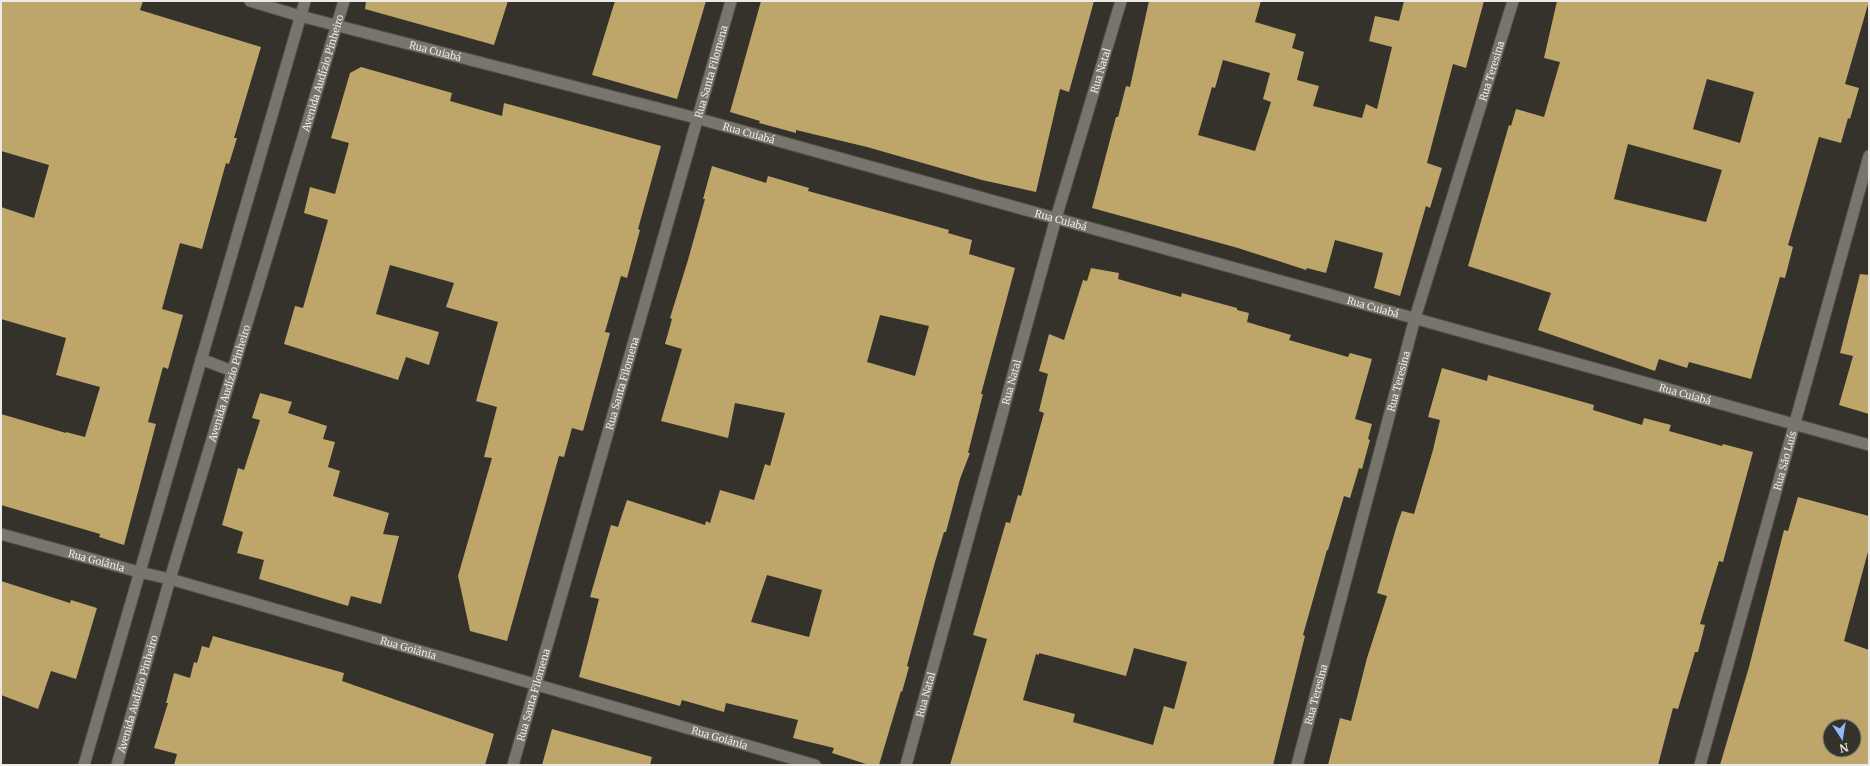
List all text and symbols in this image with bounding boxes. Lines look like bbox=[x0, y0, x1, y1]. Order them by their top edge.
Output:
street label: Avenida Audízio Pinheiro bbox=[299, 13, 347, 134]
street label: Rua Santa Filomena bbox=[692, 23, 731, 120]
street label: Rua Cuiabá bbox=[408, 38, 463, 64]
street label: Rua Teresina bbox=[1476, 39, 1507, 103]
street label: Rua Natal bbox=[1088, 47, 1113, 95]
street label: Rua Cuiabá bbox=[721, 120, 777, 147]
street label: Rua Cuiabá bbox=[1033, 207, 1089, 234]
street label: Rua Cuiabá bbox=[1345, 294, 1401, 321]
street label: Avenida Audízio Pinheiro bbox=[205, 323, 253, 444]
street label: Rua Santa Filomena bbox=[603, 335, 642, 431]
street label: Rua Teresina bbox=[1385, 349, 1413, 413]
street label: Rua Natal bbox=[999, 358, 1024, 406]
street label: Rua Cuiabá bbox=[1657, 381, 1713, 408]
street label: Rua São Luís bbox=[1771, 429, 1799, 492]
street label: Rua Goiânia bbox=[67, 547, 127, 575]
street label: Avenida Audízio Pinheiro bbox=[115, 634, 161, 755]
street label: Rua Goiânia bbox=[379, 634, 438, 663]
street label: Rua Santa Filomena bbox=[514, 646, 553, 743]
street label: Rua Teresina bbox=[1302, 662, 1331, 726]
street label: Rua Natal bbox=[913, 671, 938, 719]
north arrow bbox=[1822, 718, 1862, 758]
street label: Rua Goiânia bbox=[690, 724, 750, 752]
text: N bbox=[1838, 740, 1850, 756]

